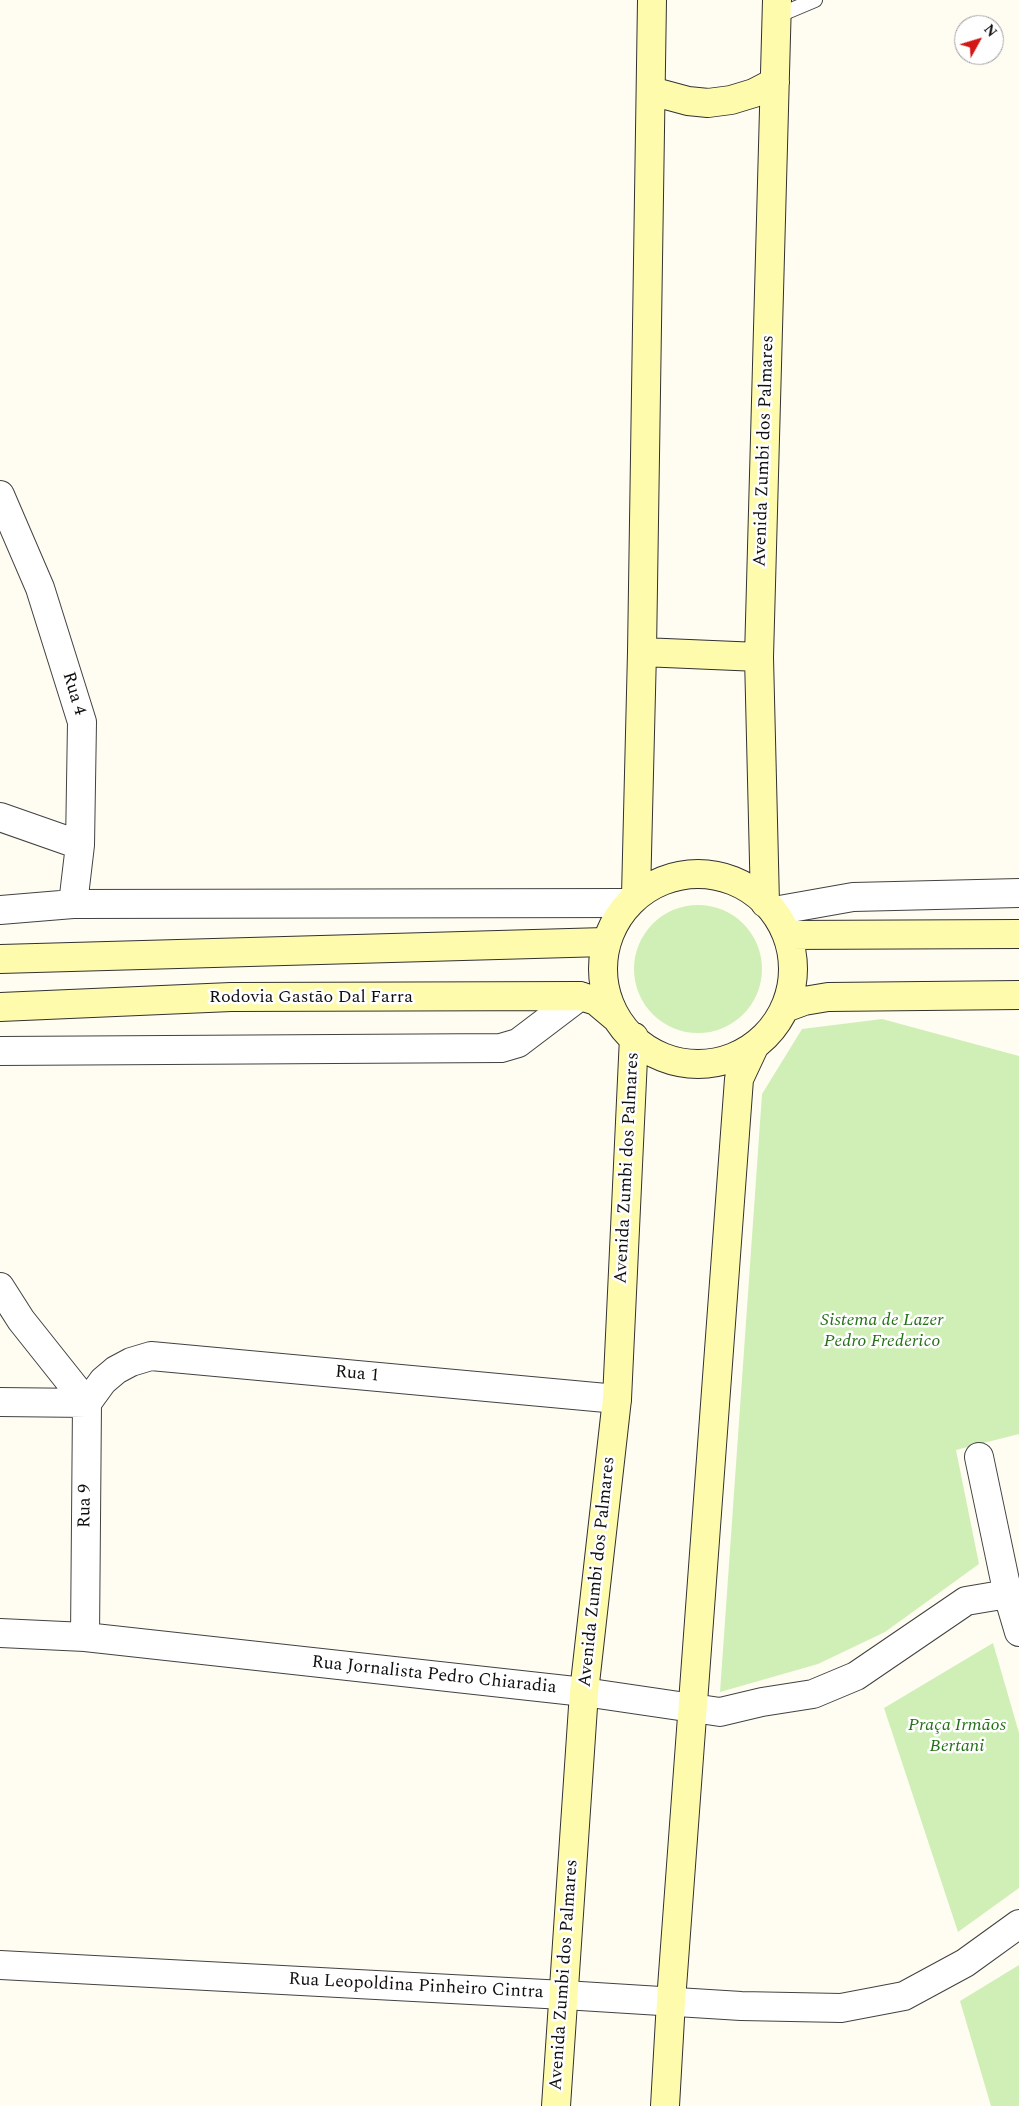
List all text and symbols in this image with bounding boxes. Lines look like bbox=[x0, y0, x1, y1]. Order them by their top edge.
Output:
north arrow bbox=[954, 15, 1004, 65]
text: N bbox=[979, 20, 1002, 42]
street label: Avenida Zumbi dos Palmares bbox=[750, 335, 780, 567]
street label: Rua 4 bbox=[56, 670, 90, 718]
street label: Rodovia Gastão Dal Farra bbox=[209, 987, 413, 1009]
street label: Avenida Zumbi dos Palmares bbox=[611, 1052, 645, 1284]
park label: Sistema de Lazer Pedro Frederico bbox=[820, 1310, 944, 1352]
street label: Rua 1 bbox=[334, 1362, 380, 1388]
street label: Avenida Zumbi dos Palmares bbox=[575, 1456, 621, 1688]
street label: Rua 9 bbox=[75, 1484, 97, 1528]
street label: Rua Jornalista Pedro Chiaradia bbox=[311, 1652, 557, 1700]
park label: Praça Irmãos Bertani bbox=[908, 1715, 1006, 1758]
street label: Avenida Zumbi dos Palmares bbox=[546, 1859, 584, 2091]
street label: Rua Leopoldina Pinheiro Cintra bbox=[288, 1970, 544, 2004]

